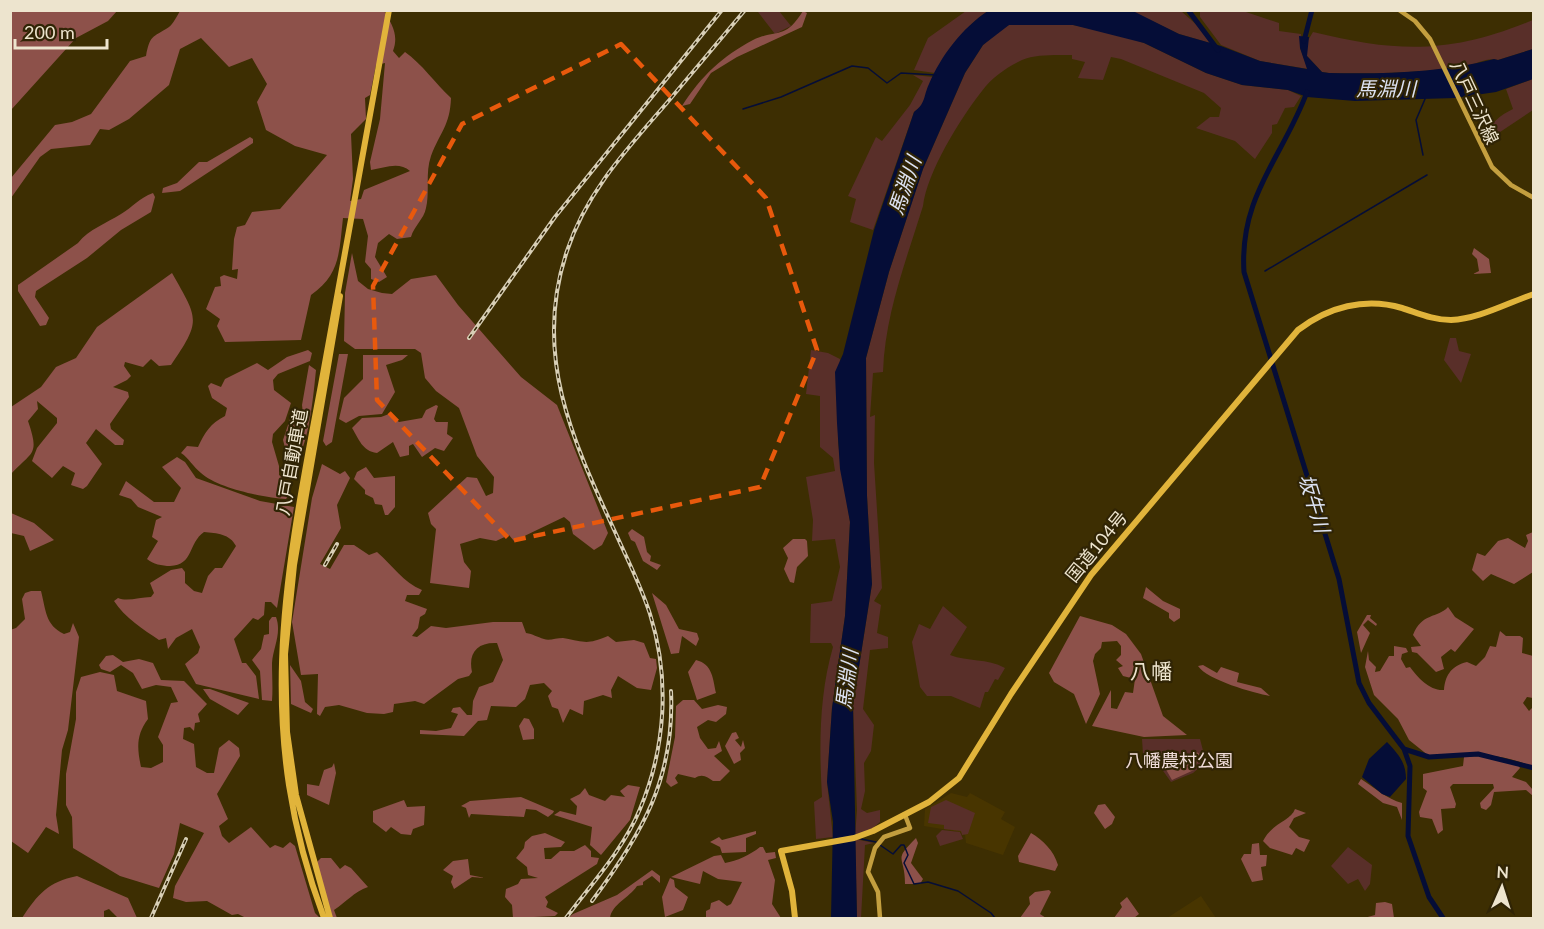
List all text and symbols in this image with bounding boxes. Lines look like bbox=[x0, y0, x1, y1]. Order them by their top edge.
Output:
scale bar bbox=[15, 12, 106, 50]
text: 200 m bbox=[24, 21, 75, 43]
street label: 八戸三沢線 bbox=[1446, 57, 1504, 147]
water label: 馬淵川 bbox=[1356, 76, 1418, 100]
water label: 馬淵川 bbox=[883, 151, 926, 217]
street label: 八戸自動車道 bbox=[271, 407, 311, 517]
water label: 坂牛川 bbox=[1295, 471, 1336, 537]
street label: 国道104号 bbox=[1061, 506, 1131, 586]
water label: 馬淵川 bbox=[830, 646, 862, 710]
district label: 八幡 bbox=[1130, 658, 1172, 683]
park label: 八幡農村公園 bbox=[1125, 749, 1233, 771]
north arrow bbox=[1472, 857, 1532, 917]
text: N bbox=[1496, 862, 1509, 881]

